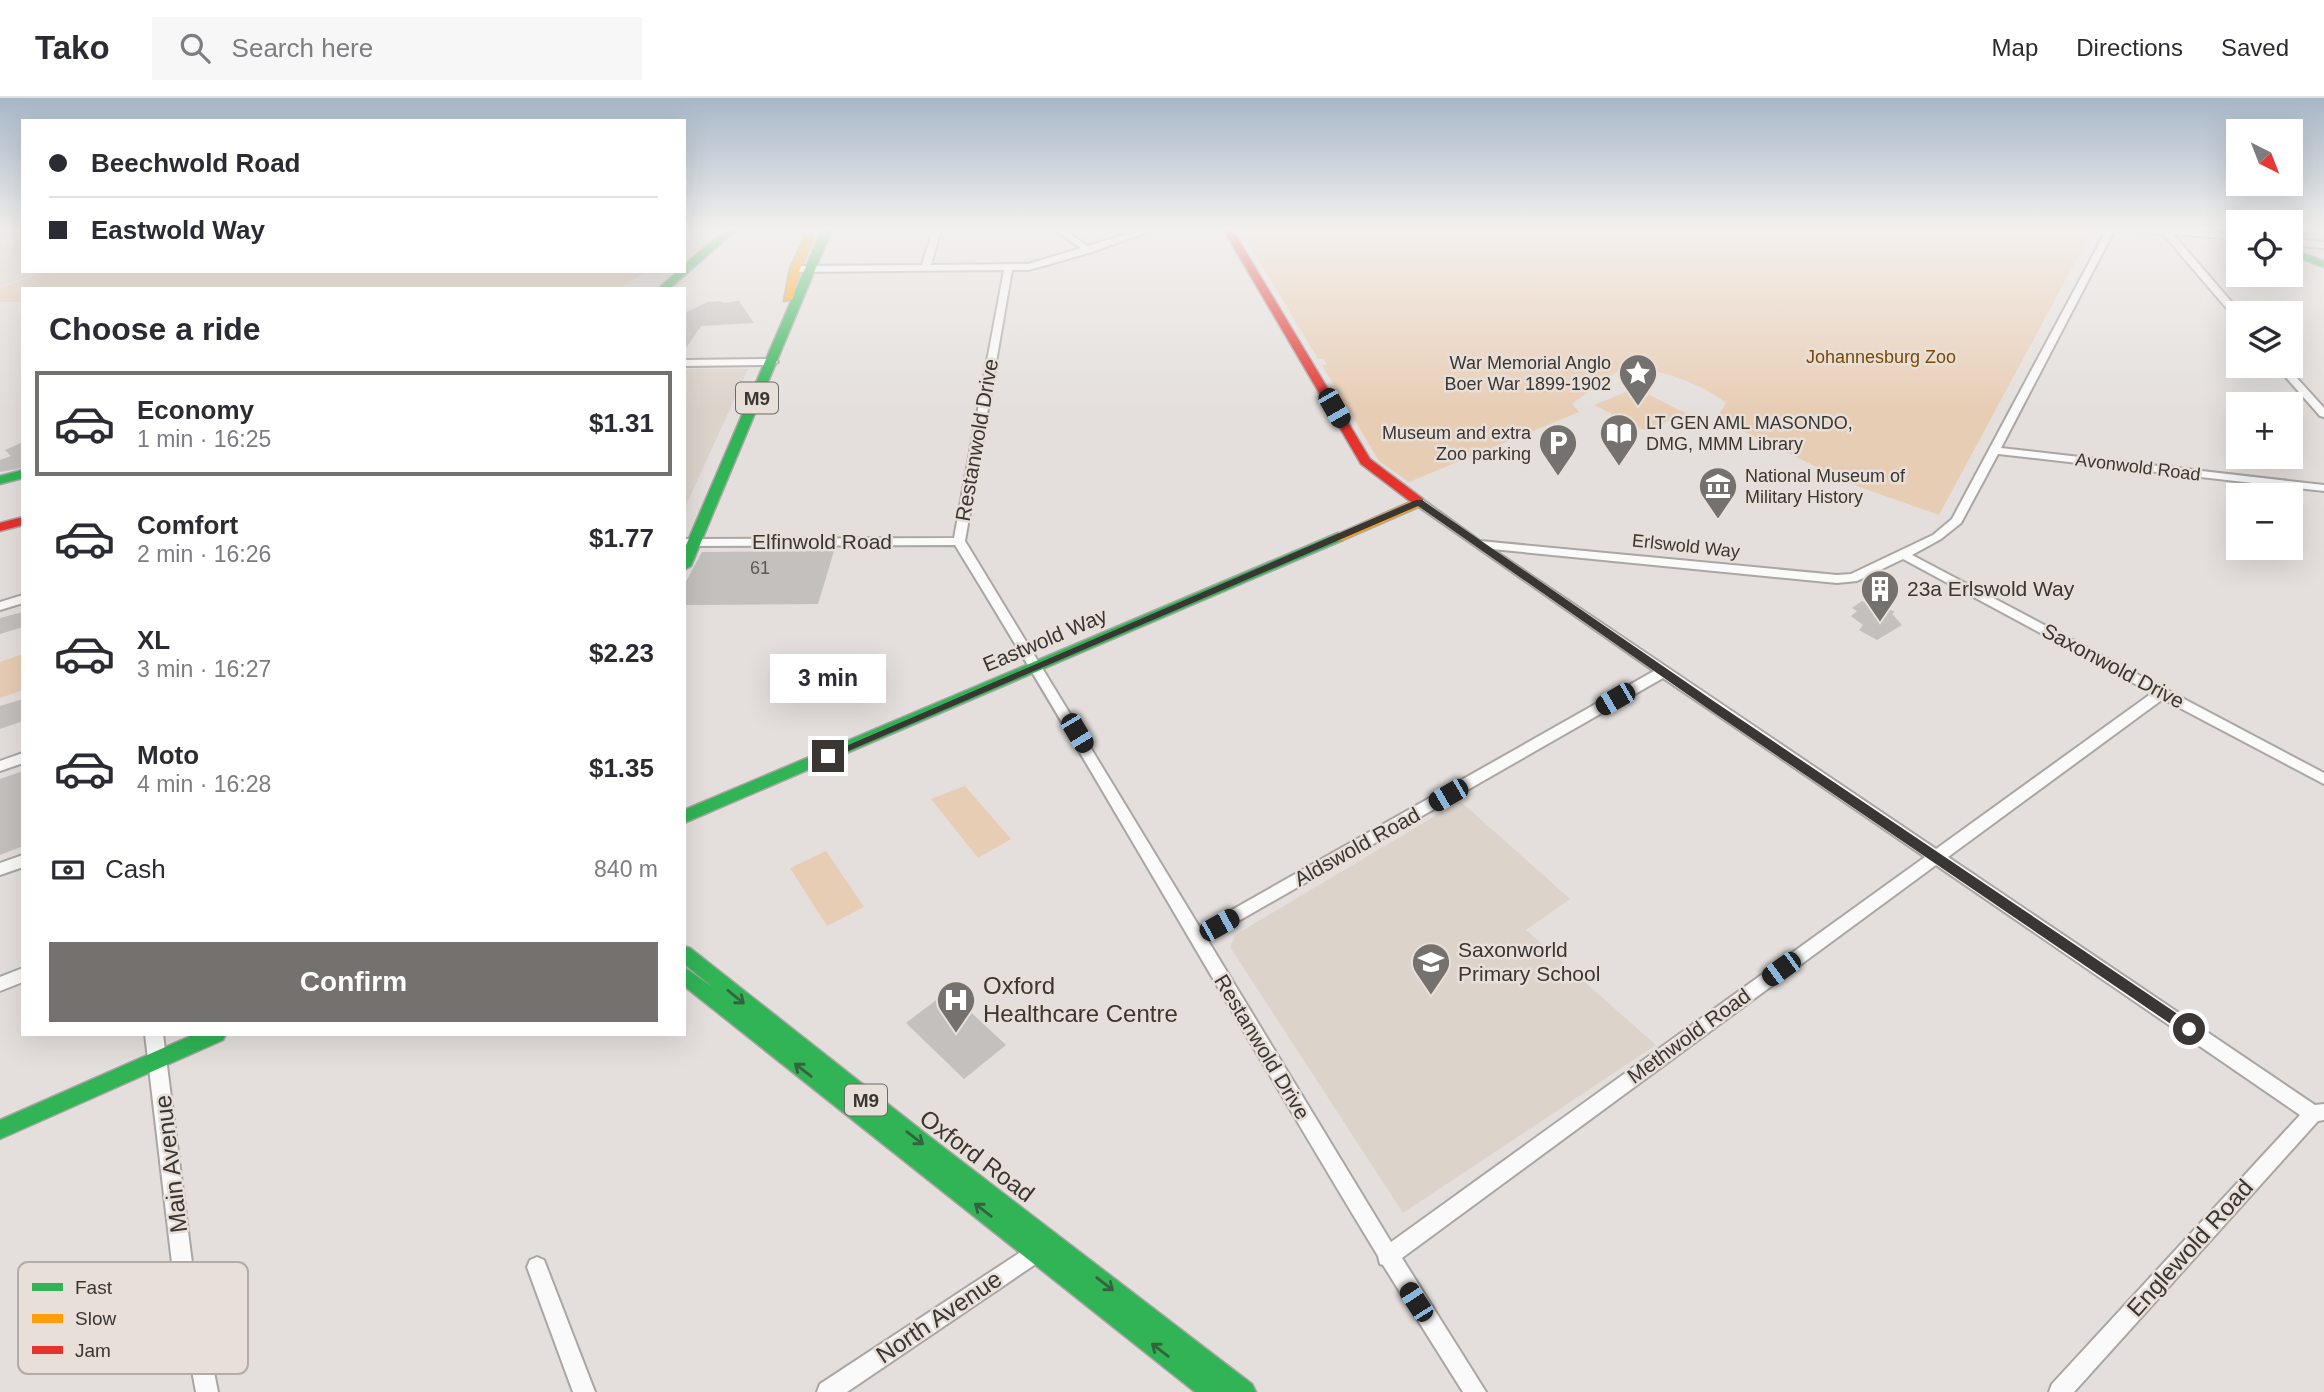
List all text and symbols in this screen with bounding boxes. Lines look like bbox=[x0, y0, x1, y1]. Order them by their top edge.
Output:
search box bbox=[152, 17, 642, 80]
text: Tako bbox=[35, 29, 110, 66]
icon: search bbox=[176, 29, 214, 67]
text: Search here bbox=[232, 33, 373, 63]
text: Map bbox=[1992, 34, 2038, 61]
text: Directions bbox=[2076, 34, 2183, 61]
text: Saved bbox=[2221, 34, 2289, 61]
north arrow bbox=[2226, 119, 2303, 196]
map controls bbox=[2226, 119, 2303, 560]
text: Beechwold Road bbox=[91, 148, 300, 178]
button: locate bbox=[2226, 210, 2303, 287]
text: Eastwold Way bbox=[91, 215, 265, 245]
button: layers bbox=[2226, 301, 2303, 378]
text: Choose a ride bbox=[49, 311, 261, 347]
park label: Johannesburg Zoo bbox=[1806, 347, 1956, 367]
place icon: War Memorial Anglo Boer War 1899-1902 bbox=[1617, 352, 1659, 407]
place label: War Memorial Anglo Boer War 1899-1902 bbox=[1445, 353, 1611, 394]
street label: Restanwold Drive bbox=[951, 357, 1002, 523]
road number: M9 bbox=[736, 382, 778, 414]
car bbox=[1315, 385, 1354, 431]
icon: car bbox=[53, 392, 116, 455]
button: + bbox=[2226, 392, 2303, 469]
text: Economy bbox=[137, 395, 254, 425]
text: $1.31 bbox=[589, 408, 654, 438]
library icon: LT GEN AML MASONDO, DMG, MMM Library bbox=[1598, 412, 1640, 467]
place label: LT GEN AML MASONDO, DMG, MMM Library bbox=[1646, 413, 1853, 454]
parking icon: Museum and extra Zoo parking bbox=[1537, 422, 1579, 477]
place label: Museum and extra Zoo parking bbox=[1382, 423, 1532, 464]
text: 1 min · 16:25 bbox=[137, 426, 271, 452]
street label: Avonwold Road bbox=[2074, 449, 2202, 485]
museum icon: National Museum of Military History bbox=[1697, 465, 1739, 520]
place label: National Museum of Military History bbox=[1745, 466, 1906, 507]
button: − bbox=[2226, 483, 2303, 560]
icon: car bbox=[53, 507, 116, 570]
text: Comfort bbox=[137, 510, 238, 540]
text: $1.77 bbox=[589, 523, 654, 553]
street label: Elfinwold Road bbox=[752, 530, 892, 553]
street label: Erlswold Way bbox=[1631, 530, 1741, 562]
text: 2 min · 16:26 bbox=[137, 541, 271, 567]
house number: 61 bbox=[750, 558, 770, 578]
building icon: 23a Erlswold Way bbox=[1859, 568, 1901, 623]
place label: 23a Erlswold Way bbox=[1907, 577, 2075, 600]
street label: Eastwold Way bbox=[979, 603, 1111, 676]
street label: Saxonwold Drive bbox=[2038, 618, 2188, 713]
icon: car bbox=[53, 622, 116, 685]
text: XL bbox=[137, 625, 170, 655]
text: $2.23 bbox=[589, 638, 654, 668]
callout: 3 min bbox=[770, 654, 886, 704]
text: 3 min · 16:27 bbox=[137, 656, 271, 682]
text: 3 min bbox=[798, 665, 858, 691]
car bbox=[1592, 679, 1639, 719]
car bbox=[1058, 710, 1097, 756]
icon: car bbox=[53, 737, 116, 800]
text: Moto bbox=[137, 740, 199, 770]
route end bbox=[812, 740, 844, 772]
text: $1.35 bbox=[589, 753, 654, 783]
text: 4 min · 16:28 bbox=[137, 771, 271, 797]
car bbox=[1425, 775, 1472, 815]
street label: Aldswold Road bbox=[1290, 803, 1424, 891]
icon: cash bbox=[49, 851, 87, 889]
text: Cash bbox=[105, 854, 166, 884]
text: 840 m bbox=[594, 856, 658, 882]
car bbox=[1196, 906, 1243, 944]
place label: Saxonworld Primary School bbox=[1458, 938, 1600, 985]
school or university icon: Saxonworld Primary School bbox=[1410, 941, 1452, 996]
button: Confirm bbox=[49, 942, 658, 1022]
car bbox=[1758, 948, 1805, 990]
street label: Restanwold Drive bbox=[1210, 970, 1315, 1123]
place label: Oxford Healthcare Centre bbox=[983, 972, 1178, 1027]
hospital icon: Oxford Healthcare Centre bbox=[935, 979, 977, 1034]
street label: Methwold Road bbox=[1623, 983, 1754, 1088]
one-way arrow bbox=[727, 990, 745, 1005]
route start bbox=[2173, 1013, 2205, 1045]
one-way arrow bbox=[795, 1062, 813, 1077]
road number: M9 bbox=[845, 1084, 887, 1116]
street label: Main Avenue bbox=[149, 1094, 192, 1234]
street label: Oxford Road bbox=[915, 1104, 1040, 1207]
one-way arrow bbox=[906, 1131, 924, 1146]
street label: Englewold Road bbox=[2121, 1174, 2258, 1322]
one-way arrow bbox=[974, 1202, 992, 1217]
legend bbox=[18, 1262, 248, 1374]
street label: North Avenue bbox=[871, 1265, 1006, 1368]
text: Fast bbox=[75, 1277, 113, 1298]
one-way arrow bbox=[1095, 1277, 1113, 1292]
car bbox=[1396, 1279, 1437, 1325]
text: Slow bbox=[75, 1308, 116, 1329]
text: Jam bbox=[75, 1340, 111, 1361]
one-way arrow bbox=[1152, 1342, 1170, 1357]

